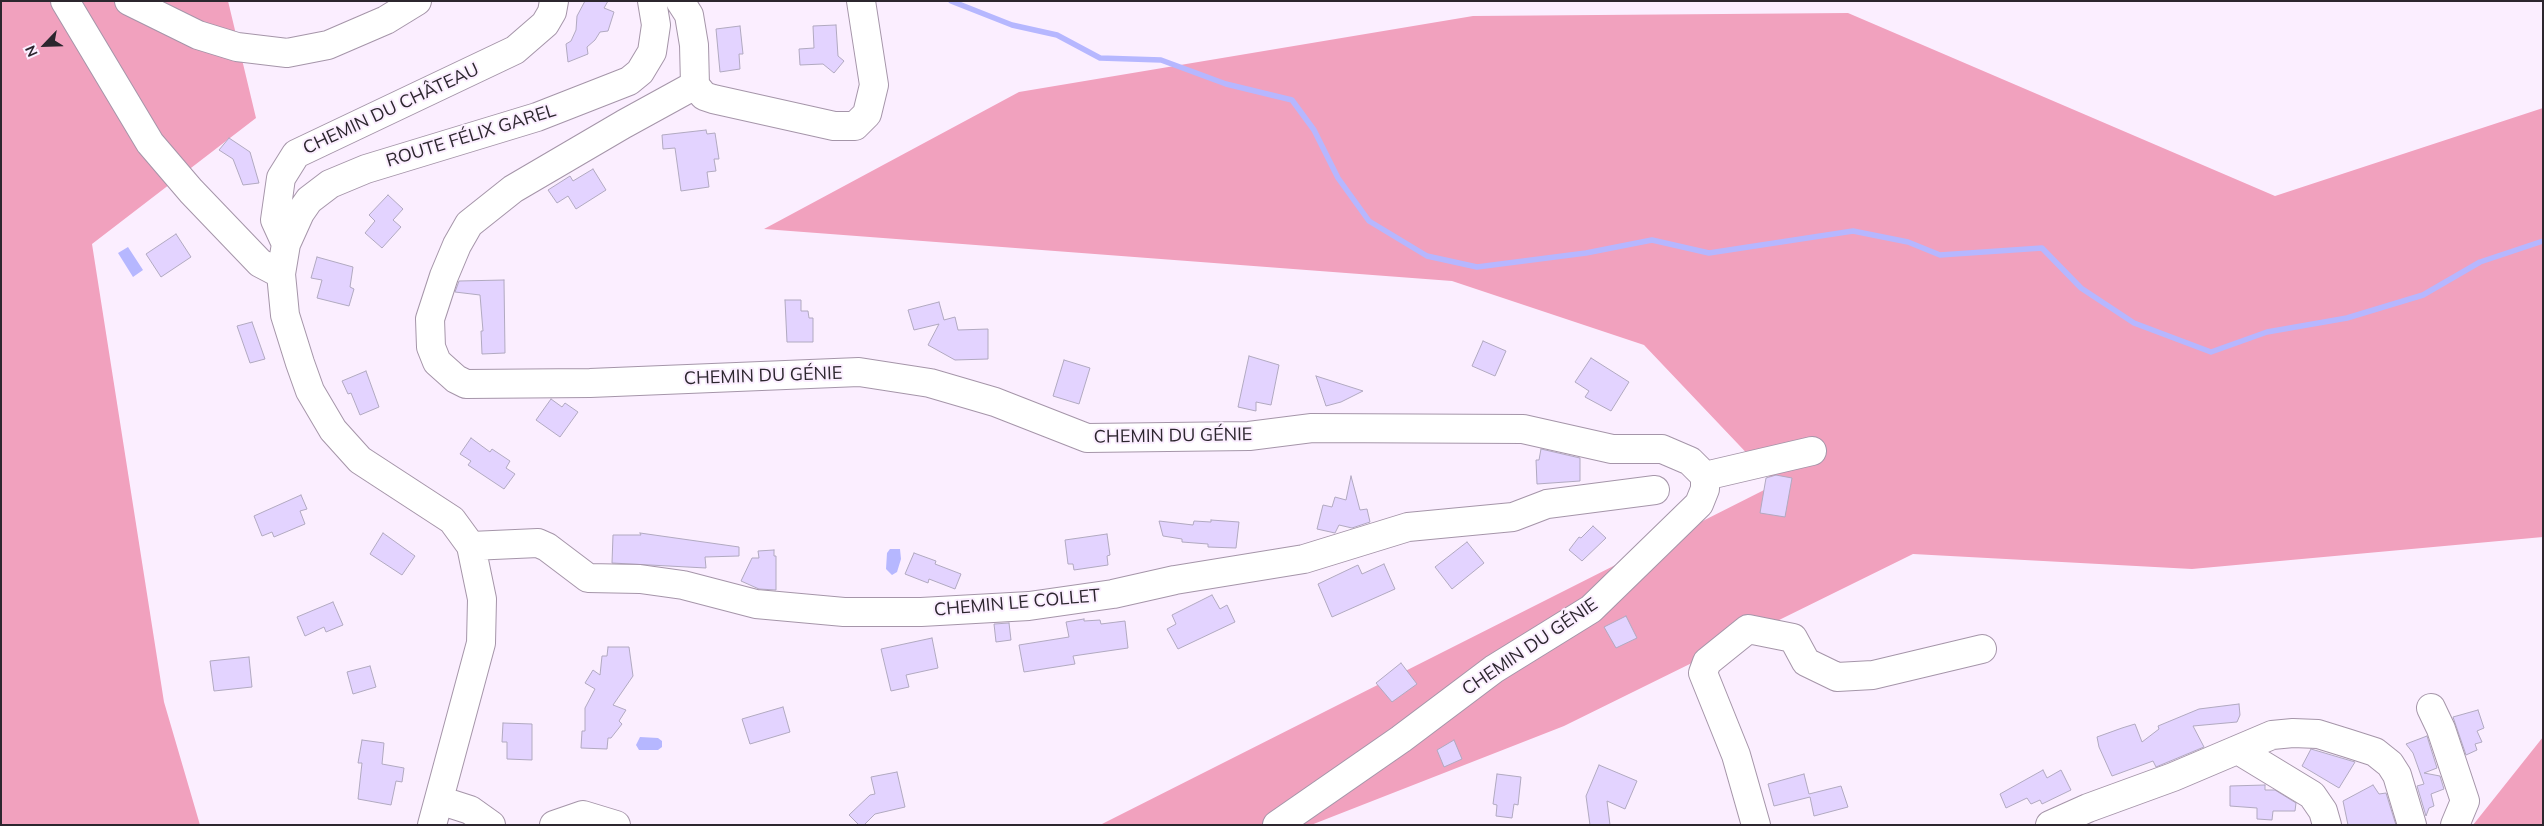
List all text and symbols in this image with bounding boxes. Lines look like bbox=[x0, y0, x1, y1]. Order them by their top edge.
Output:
north arrow bbox=[20, 20, 70, 70]
text: N bbox=[21, 43, 42, 60]
street label: CHEMIN DU CHÂTEAU bbox=[300, 59, 482, 159]
street label: ROUTE FÉLIX GAREL bbox=[383, 100, 559, 172]
street label: CHEMIN DU GÉNIE bbox=[683, 362, 843, 390]
street label: CHEMIN DU GÉNIE bbox=[1093, 424, 1253, 448]
street label: CHEMIN LE COLLET bbox=[933, 585, 1101, 621]
street label: CHEMIN DU GÉNIE bbox=[1458, 594, 1602, 700]

